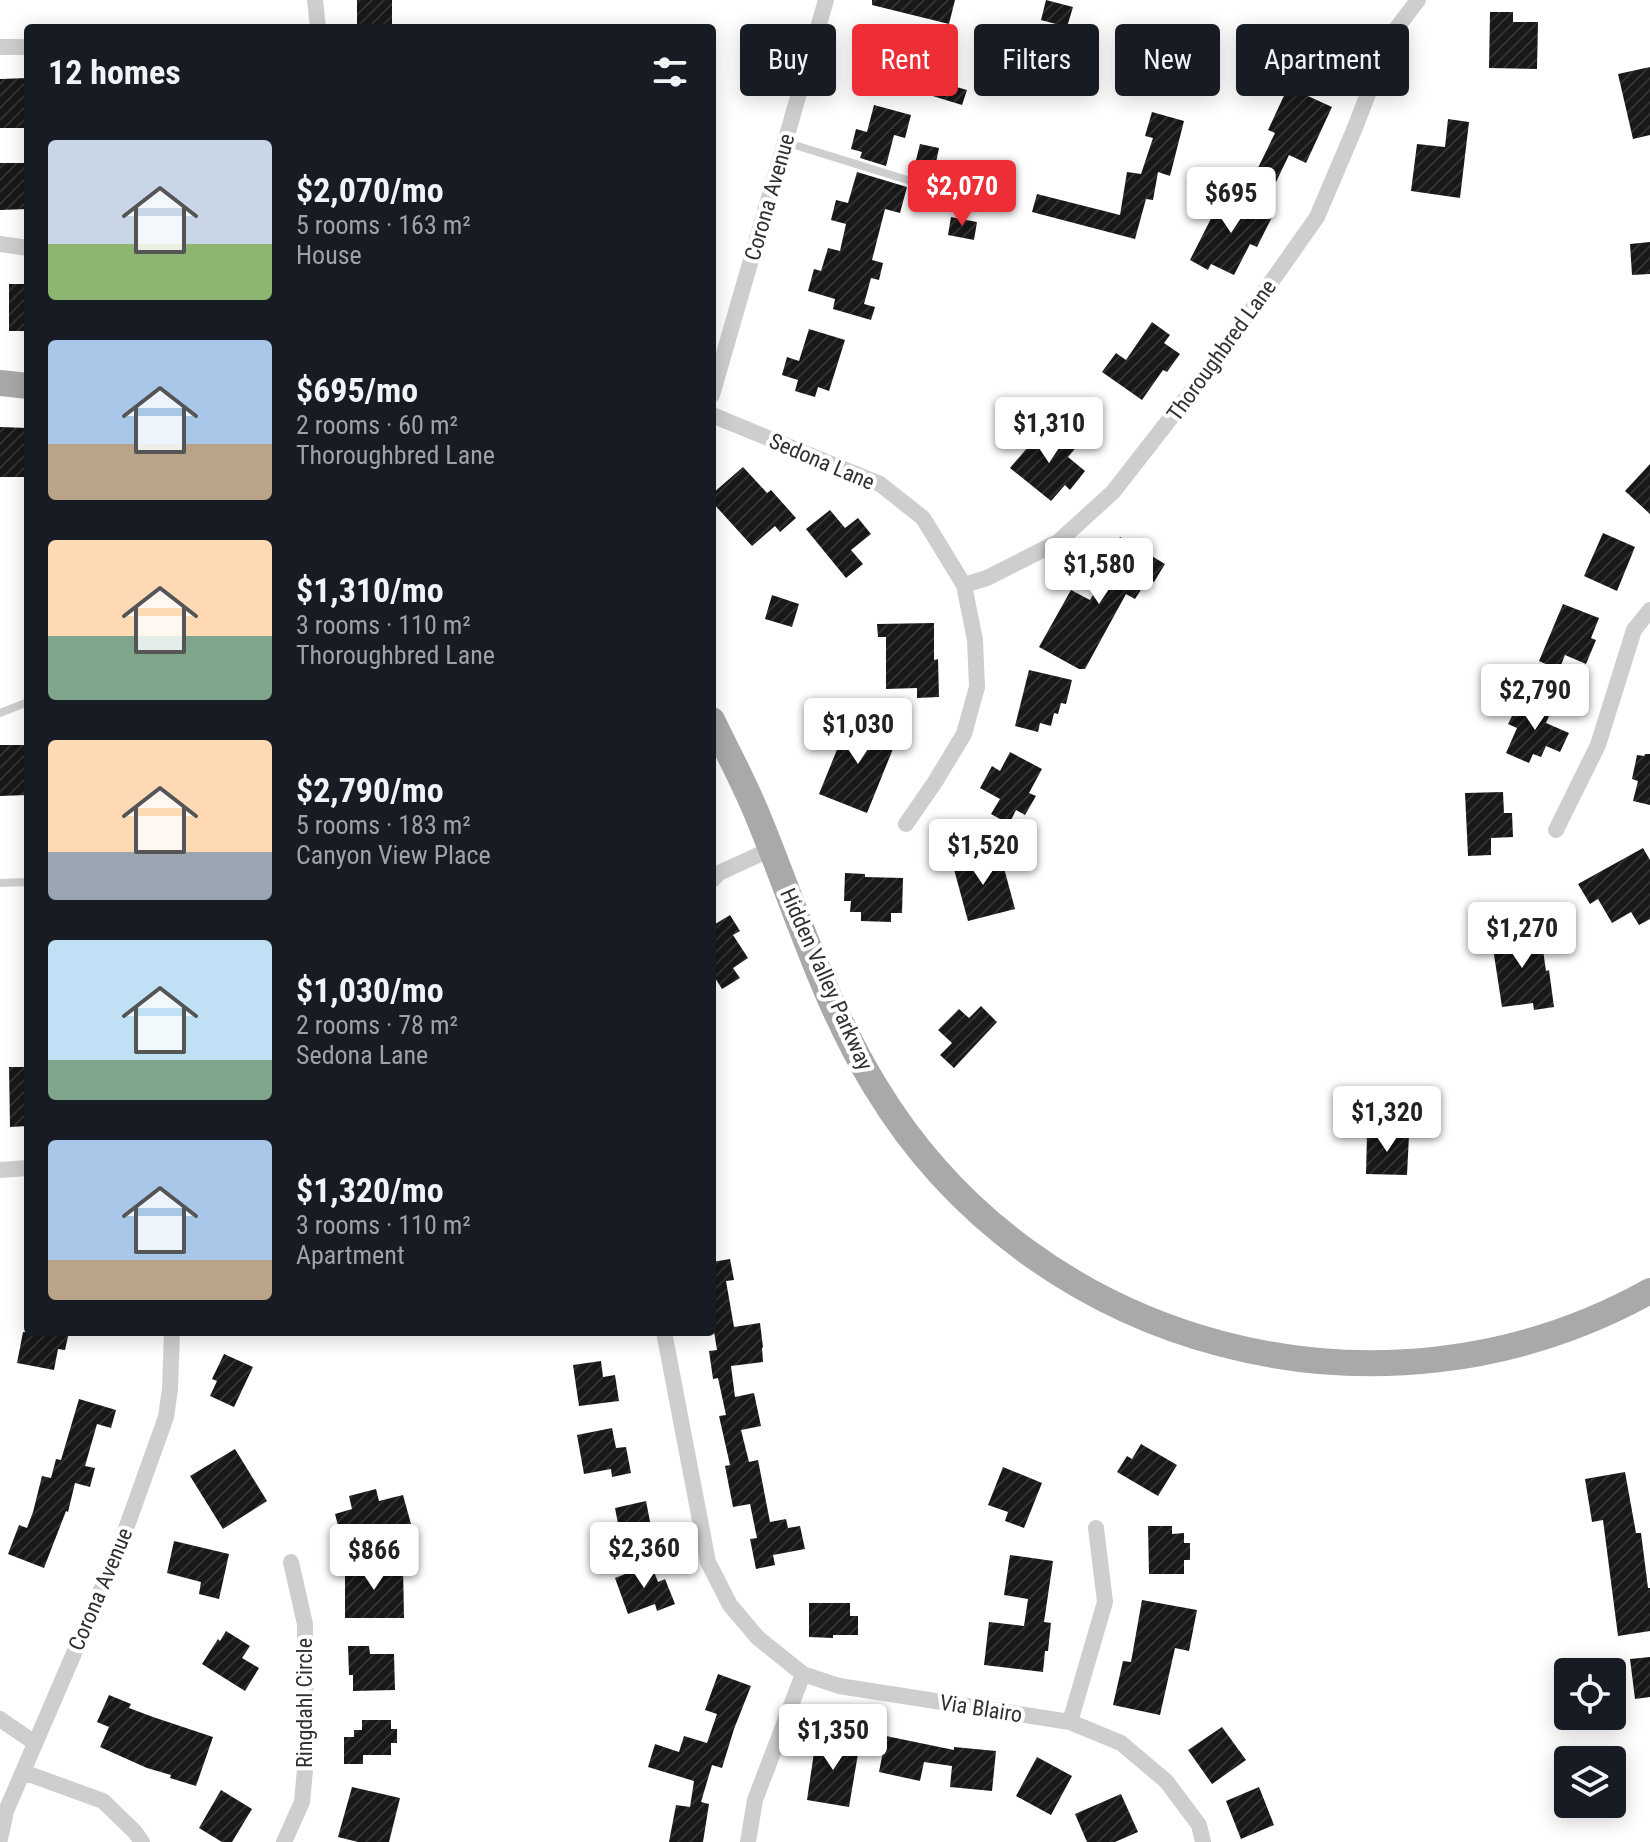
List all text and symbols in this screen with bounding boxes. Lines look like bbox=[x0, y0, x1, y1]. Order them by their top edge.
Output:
chip: Buy bbox=[740, 24, 836, 96]
chip: Rent bbox=[852, 24, 958, 96]
chip: Filters bbox=[974, 24, 1099, 96]
chip: New bbox=[1115, 24, 1220, 96]
chip: Apartment bbox=[1236, 24, 1409, 96]
icon: filters bbox=[648, 50, 692, 94]
text: 12 homes bbox=[48, 52, 181, 92]
street label: Corona Avenue bbox=[739, 131, 799, 263]
pin: $2,070 bbox=[897, 160, 1027, 228]
pin: $695 bbox=[1184, 167, 1278, 235]
text: $2,070/mo bbox=[296, 170, 444, 210]
text: $2,070 bbox=[926, 171, 998, 201]
icon: home bbox=[112, 172, 208, 268]
text: $695 bbox=[1205, 178, 1257, 208]
text: 5 rooms · 163 m² bbox=[296, 210, 471, 240]
text: House bbox=[296, 240, 362, 270]
street label: Thoroughbred Lane bbox=[1162, 275, 1281, 426]
text: $695/mo bbox=[296, 370, 418, 410]
icon: home bbox=[112, 372, 208, 468]
pin: $1,310 bbox=[984, 397, 1114, 465]
text: $1,310 bbox=[1013, 408, 1085, 438]
text: 2 rooms · 60 m² bbox=[296, 410, 458, 440]
street label: Sedona Lane bbox=[765, 428, 878, 495]
text: Thoroughbred Lane bbox=[296, 440, 495, 470]
pin: $1,580 bbox=[1034, 538, 1164, 606]
text: $1,580 bbox=[1063, 549, 1135, 579]
text: $1,310/mo bbox=[296, 570, 444, 610]
icon: home bbox=[112, 572, 208, 668]
text: 3 rooms · 110 m² bbox=[296, 610, 471, 640]
text: Thoroughbred Lane bbox=[296, 640, 495, 670]
pin: $2,790 bbox=[1470, 664, 1600, 732]
text: $2,790 bbox=[1499, 675, 1571, 705]
pin: $1,030 bbox=[793, 698, 923, 766]
text: $1,030 bbox=[822, 709, 894, 739]
text: $2,790/mo bbox=[296, 770, 444, 810]
icon: home bbox=[112, 772, 208, 868]
text: 5 rooms · 183 m² bbox=[296, 810, 471, 840]
pin: $1,520 bbox=[918, 819, 1048, 887]
text: $1,520 bbox=[947, 830, 1019, 860]
text: Canyon View Place bbox=[296, 840, 491, 870]
street label: Hidden Valley Parkway bbox=[775, 884, 878, 1074]
pin: $1,270 bbox=[1457, 902, 1587, 970]
text: $1,270 bbox=[1486, 913, 1558, 943]
text: $1,030/mo bbox=[296, 970, 444, 1010]
icon: home bbox=[112, 972, 208, 1068]
text: 2 rooms · 78 m² bbox=[296, 1010, 458, 1040]
text: Sedona Lane bbox=[296, 1040, 428, 1070]
pin: $1,320 bbox=[1322, 1086, 1452, 1154]
text: $1,320 bbox=[1351, 1097, 1423, 1127]
text: $1,320/mo bbox=[296, 1170, 444, 1210]
icon: home bbox=[112, 1172, 208, 1268]
text: 3 rooms · 110 m² bbox=[296, 1210, 471, 1240]
text: Apartment bbox=[296, 1240, 405, 1270]
pin: $2,360 bbox=[579, 1522, 709, 1590]
street label: Corona Avenue bbox=[63, 1524, 137, 1654]
pin: $866 bbox=[327, 1524, 421, 1592]
text: $2,360 bbox=[608, 1533, 680, 1563]
text: $866 bbox=[348, 1535, 400, 1565]
street label: Ringdahl Circle bbox=[292, 1638, 317, 1768]
map controls bbox=[1554, 1658, 1626, 1818]
button: locate bbox=[1554, 1658, 1626, 1730]
street label: Via Blairo bbox=[938, 1690, 1024, 1727]
pin: $1,350 bbox=[768, 1704, 898, 1772]
text: $1,350 bbox=[797, 1715, 869, 1745]
button: layers bbox=[1554, 1746, 1626, 1818]

